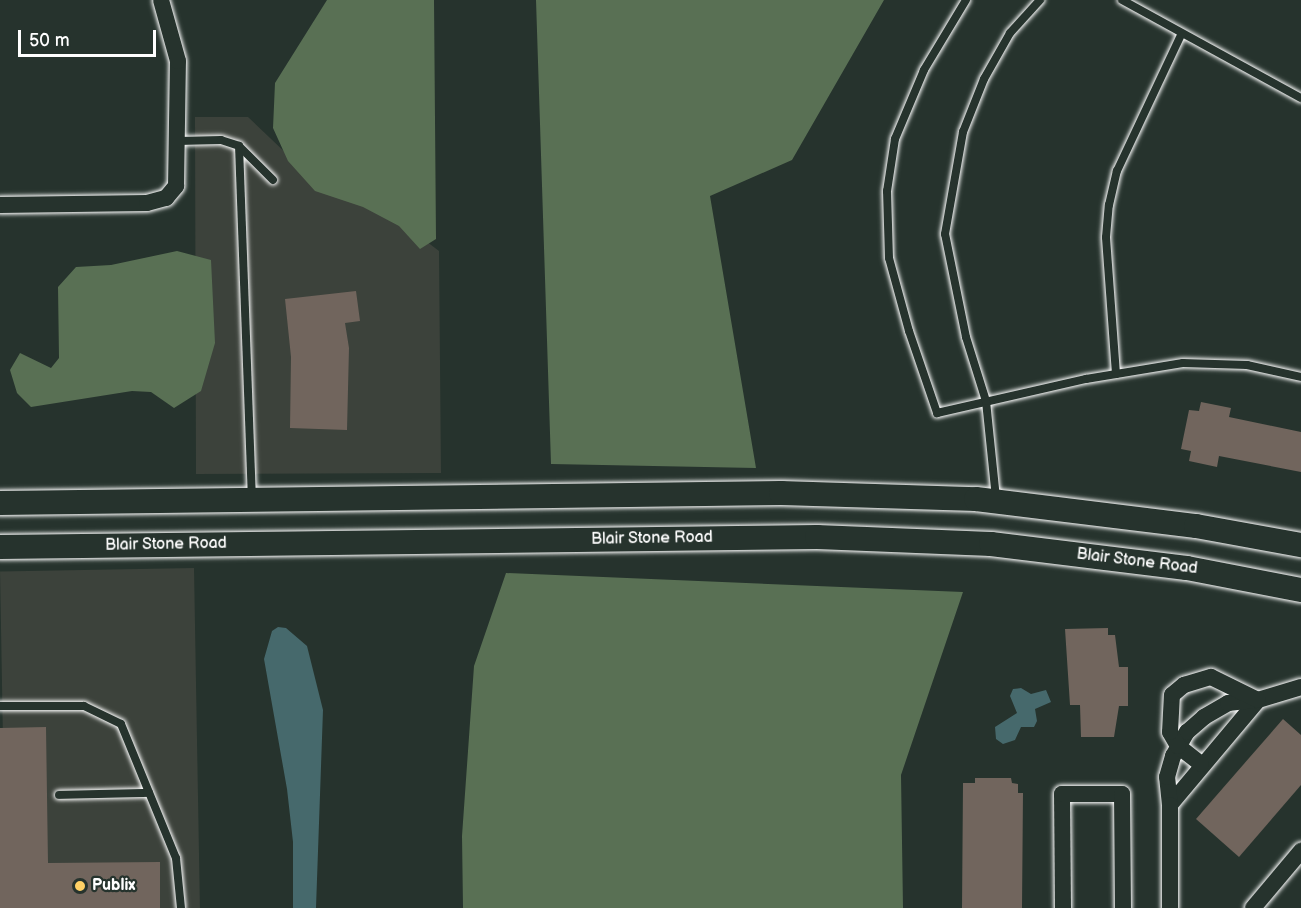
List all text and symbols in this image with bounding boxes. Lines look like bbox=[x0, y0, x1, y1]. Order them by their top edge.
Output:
scale bar bbox=[21, 18, 159, 56]
text: 50 m bbox=[29, 30, 70, 51]
street label: Blair Stone Road bbox=[591, 528, 713, 550]
street label: Blair Stone Road bbox=[105, 534, 227, 556]
street label: Blair Stone Road bbox=[1075, 545, 1199, 579]
place label: Publix bbox=[92, 876, 135, 896]
marker: Publix bbox=[73, 879, 87, 893]

